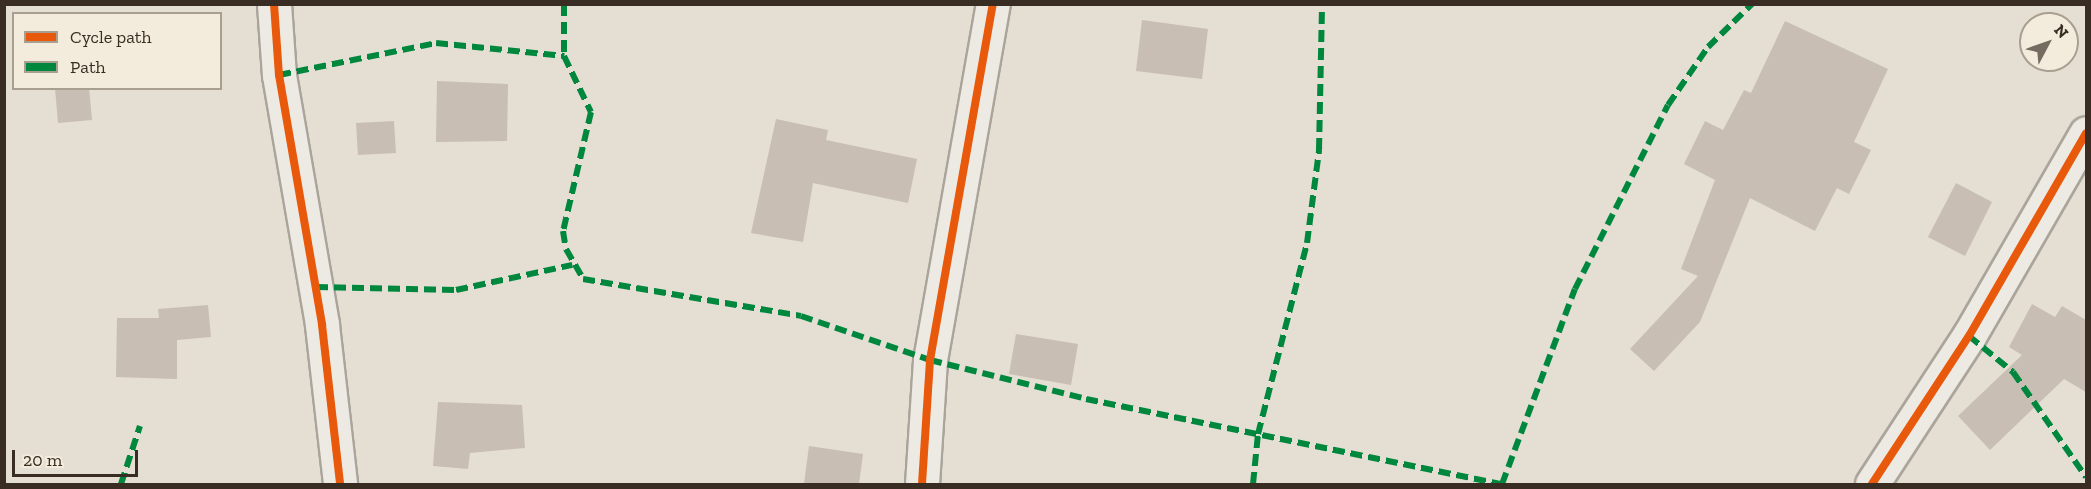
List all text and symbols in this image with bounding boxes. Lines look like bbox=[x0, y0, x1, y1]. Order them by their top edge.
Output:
legend bbox=[12, 12, 222, 90]
north arrow bbox=[2019, 12, 2079, 72]
text: N bbox=[2050, 20, 2073, 42]
text: Cycle path bbox=[70, 26, 152, 48]
text: Path bbox=[70, 56, 106, 78]
scale bar bbox=[15, 438, 141, 476]
text: 20 m bbox=[23, 449, 62, 471]

